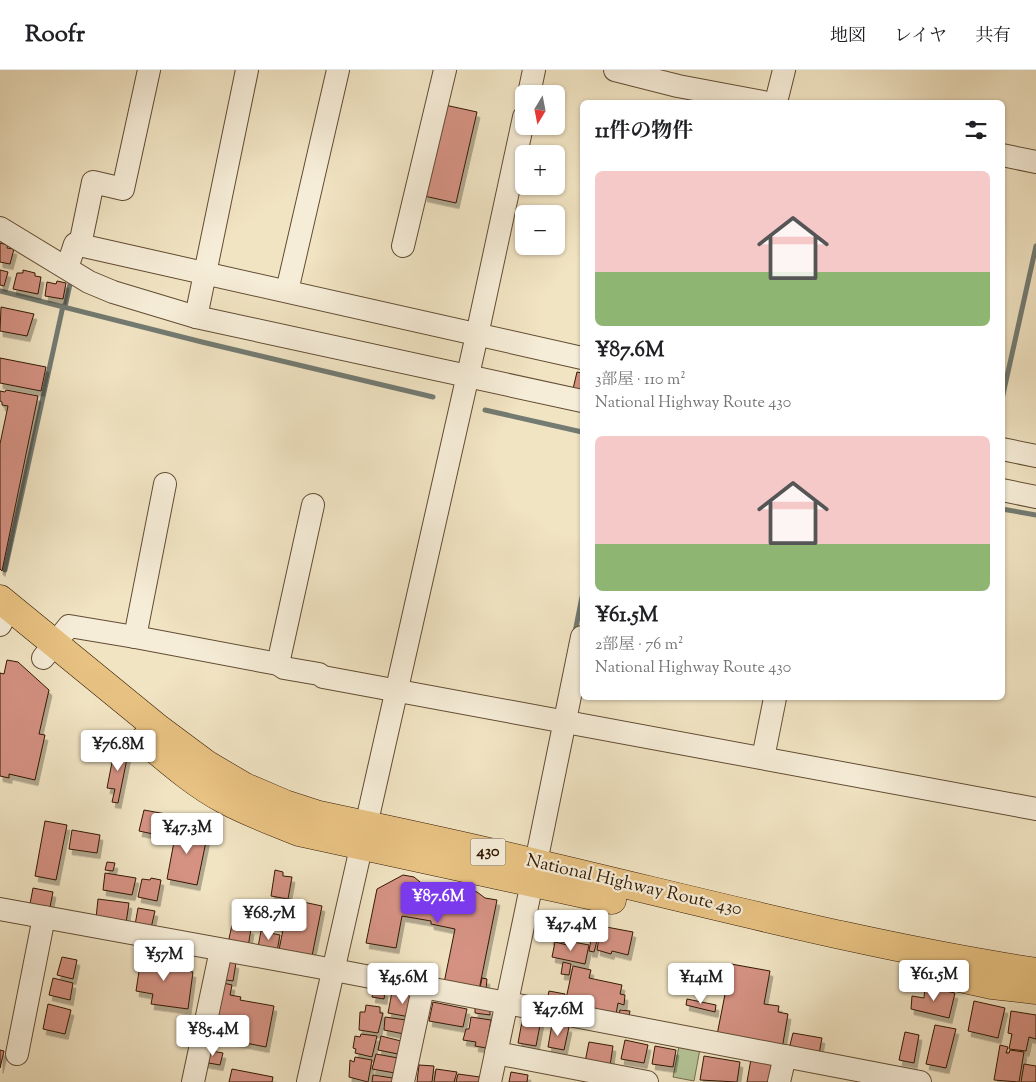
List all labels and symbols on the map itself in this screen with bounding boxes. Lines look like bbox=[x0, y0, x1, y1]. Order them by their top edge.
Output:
north arrow bbox=[515, 85, 565, 135]
pin: ¥76.8M bbox=[77, 730, 159, 772]
pin: ¥47.3M bbox=[146, 812, 228, 855]
road number: 430 bbox=[470, 839, 506, 866]
street label: National Highway Route 430 bbox=[524, 849, 744, 923]
pin: ¥87.6M bbox=[397, 882, 479, 924]
pin: ¥68.7M bbox=[228, 898, 310, 941]
pin: ¥47.4M bbox=[530, 910, 612, 952]
pin: ¥57M bbox=[134, 940, 194, 982]
pin: ¥61.5M bbox=[893, 960, 975, 1002]
pin: ¥45.6M bbox=[362, 962, 444, 1005]
pin: ¥141M bbox=[666, 962, 736, 1005]
pin: ¥47.6M bbox=[517, 994, 599, 1037]
pin: ¥85.4M bbox=[172, 1014, 254, 1057]

